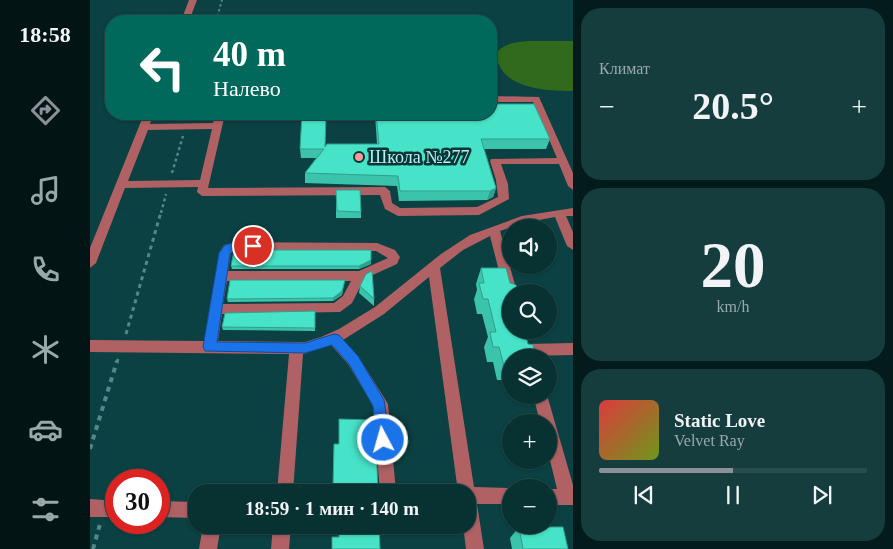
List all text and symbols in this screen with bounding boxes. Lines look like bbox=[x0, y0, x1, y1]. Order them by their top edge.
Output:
text: 18:58 bbox=[19, 22, 71, 47]
icon: left bbox=[130, 35, 195, 100]
text: 40 m bbox=[213, 35, 286, 74]
text: Климат bbox=[599, 60, 650, 77]
text: Налево bbox=[213, 76, 281, 101]
text: 20.5° bbox=[692, 85, 774, 127]
text: − bbox=[599, 91, 615, 122]
text: + bbox=[851, 91, 867, 122]
icon: directions bbox=[28, 93, 63, 128]
place label: Школа №277 bbox=[369, 147, 469, 167]
marker: Школа №277 bbox=[353, 151, 365, 163]
icon: music bbox=[28, 173, 63, 208]
map controls bbox=[502, 219, 557, 534]
button: sound bbox=[502, 219, 557, 274]
pin bbox=[232, 225, 274, 267]
text: 20 bbox=[701, 229, 766, 301]
icon: arrive bbox=[239, 232, 267, 260]
icon: phone bbox=[28, 252, 63, 287]
button: search bbox=[502, 284, 557, 339]
text: km/h bbox=[717, 298, 749, 315]
icon: climate bbox=[28, 332, 63, 367]
button: layers bbox=[502, 349, 557, 404]
text: Static Love bbox=[674, 410, 765, 431]
icon: car bbox=[28, 412, 63, 447]
position arrow bbox=[356, 413, 408, 465]
button: + bbox=[502, 414, 557, 469]
text: Velvet Ray bbox=[674, 432, 745, 449]
speed limit sign: 30 bbox=[105, 469, 170, 534]
button: − bbox=[502, 479, 557, 534]
icon: previous bbox=[630, 481, 658, 509]
icon: pause bbox=[719, 481, 747, 509]
icon: next bbox=[808, 481, 836, 509]
icon: filters bbox=[28, 492, 63, 527]
text: 18:59 · 1 мин · 140 m bbox=[245, 498, 419, 519]

